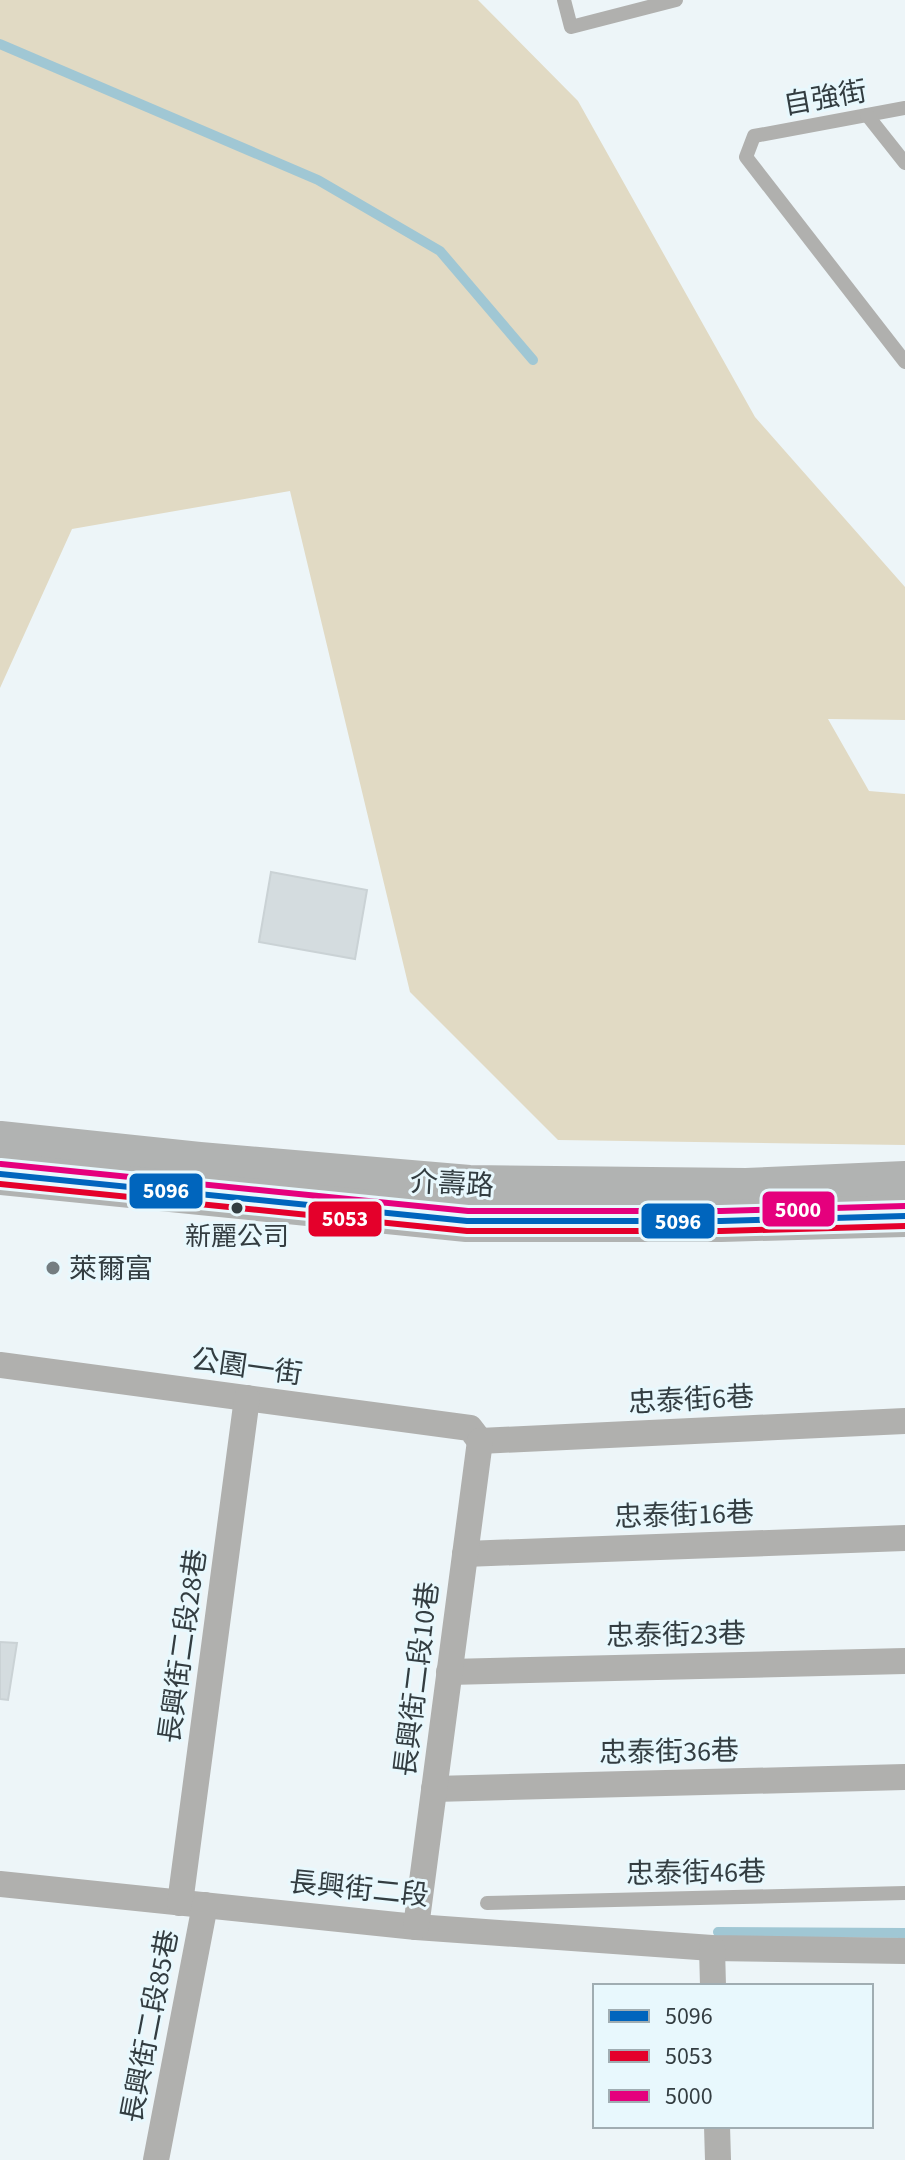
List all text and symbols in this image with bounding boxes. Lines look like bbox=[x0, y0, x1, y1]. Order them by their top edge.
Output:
street label: 自強街 bbox=[780, 71, 870, 125]
street label: 介壽路 bbox=[409, 1162, 495, 1206]
line badge: 5096 bbox=[128, 1172, 204, 1210]
text: 5096 bbox=[143, 1175, 189, 1207]
line badge: 5000 bbox=[761, 1190, 836, 1228]
text: 5000 bbox=[775, 1194, 821, 1226]
marker: 新麗公司 bbox=[229, 1200, 245, 1216]
line badge: 5053 bbox=[307, 1200, 383, 1238]
line badge: 5096 bbox=[640, 1202, 716, 1240]
text: 5053 bbox=[322, 1203, 368, 1235]
text: 5096 bbox=[655, 1206, 701, 1238]
place label: 新麗公司 bbox=[185, 1218, 289, 1255]
place label: 萊爾富 bbox=[69, 1249, 153, 1289]
marker: 萊爾富 bbox=[44, 1259, 62, 1277]
street label: 公園一街 bbox=[189, 1339, 305, 1395]
street label: 忠泰街6巷 bbox=[627, 1377, 755, 1423]
street label: 忠泰街16巷 bbox=[613, 1493, 755, 1537]
street label: 長興街二段28巷 bbox=[150, 1546, 216, 1746]
street label: 長興街二段10巷 bbox=[385, 1579, 449, 1779]
street label: 忠泰街23巷 bbox=[606, 1614, 746, 1656]
street label: 忠泰街36巷 bbox=[599, 1731, 739, 1773]
street label: 忠泰街46巷 bbox=[626, 1852, 766, 1894]
street label: 長興街二段 bbox=[287, 1862, 431, 1916]
street label: 長興街二段85巷 bbox=[112, 1926, 188, 2126]
legend bbox=[593, 1984, 873, 2128]
text: 5096 bbox=[665, 1999, 713, 2034]
text: 5053 bbox=[665, 2039, 713, 2074]
text: 5000 bbox=[665, 2079, 713, 2114]

